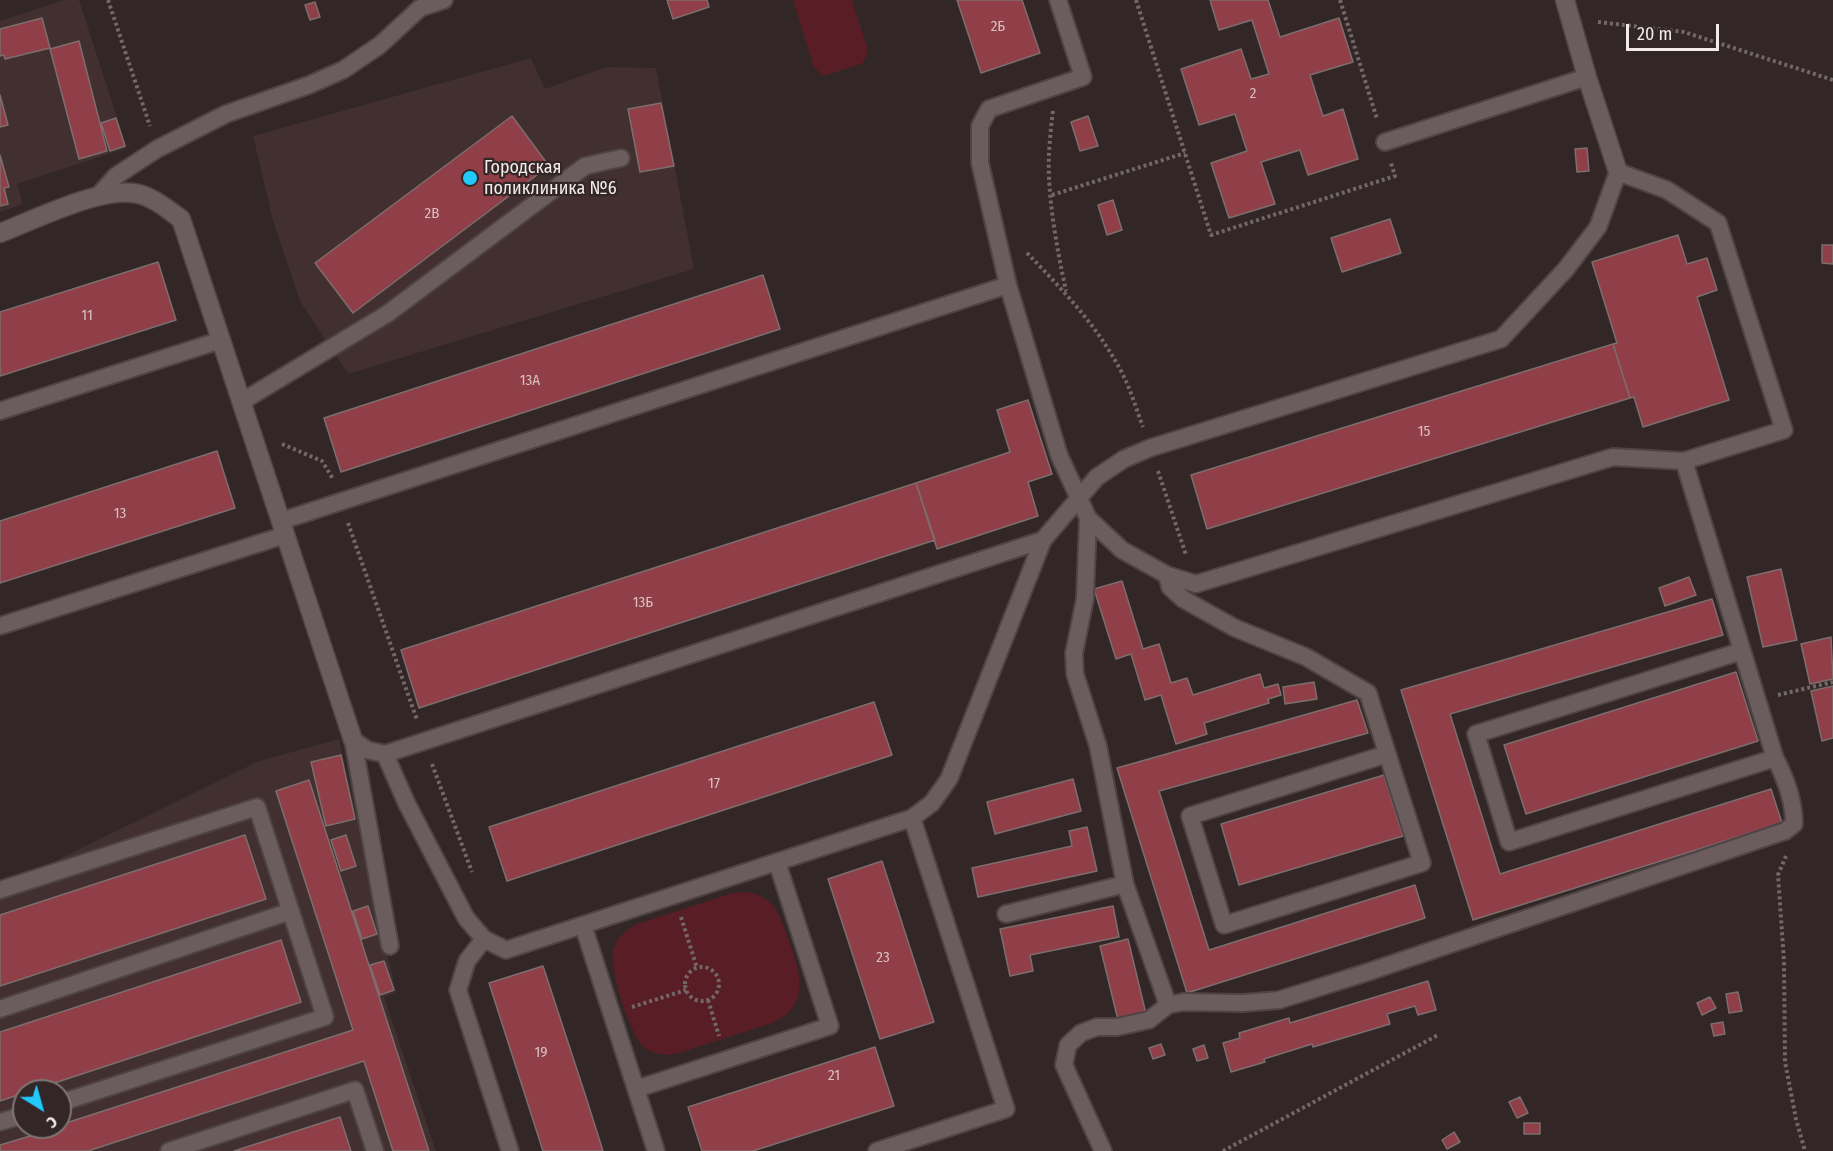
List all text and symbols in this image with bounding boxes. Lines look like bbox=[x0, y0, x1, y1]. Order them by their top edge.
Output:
scale bar bbox=[1629, 12, 1722, 50]
house number: 2Б bbox=[991, 18, 1005, 36]
text: 20 m bbox=[1637, 23, 1672, 45]
house number: 2 bbox=[1250, 85, 1256, 103]
place label: Городская поликлиника №6 bbox=[484, 157, 617, 200]
marker: Городская поликлиника №6 bbox=[461, 169, 479, 187]
house number: 2В bbox=[425, 205, 439, 223]
house number: 11 bbox=[81, 307, 93, 325]
house number: 13А bbox=[520, 372, 540, 390]
house number: 15 bbox=[1418, 423, 1430, 441]
house number: 13 bbox=[114, 505, 126, 523]
house number: 13Б bbox=[633, 594, 653, 612]
house number: 17 bbox=[708, 775, 720, 793]
house number: 23 bbox=[876, 949, 890, 967]
house number: 19 bbox=[534, 1044, 548, 1062]
house number: 21 bbox=[828, 1067, 840, 1085]
north arrow bbox=[12, 1079, 72, 1139]
text: С bbox=[43, 1112, 61, 1132]

